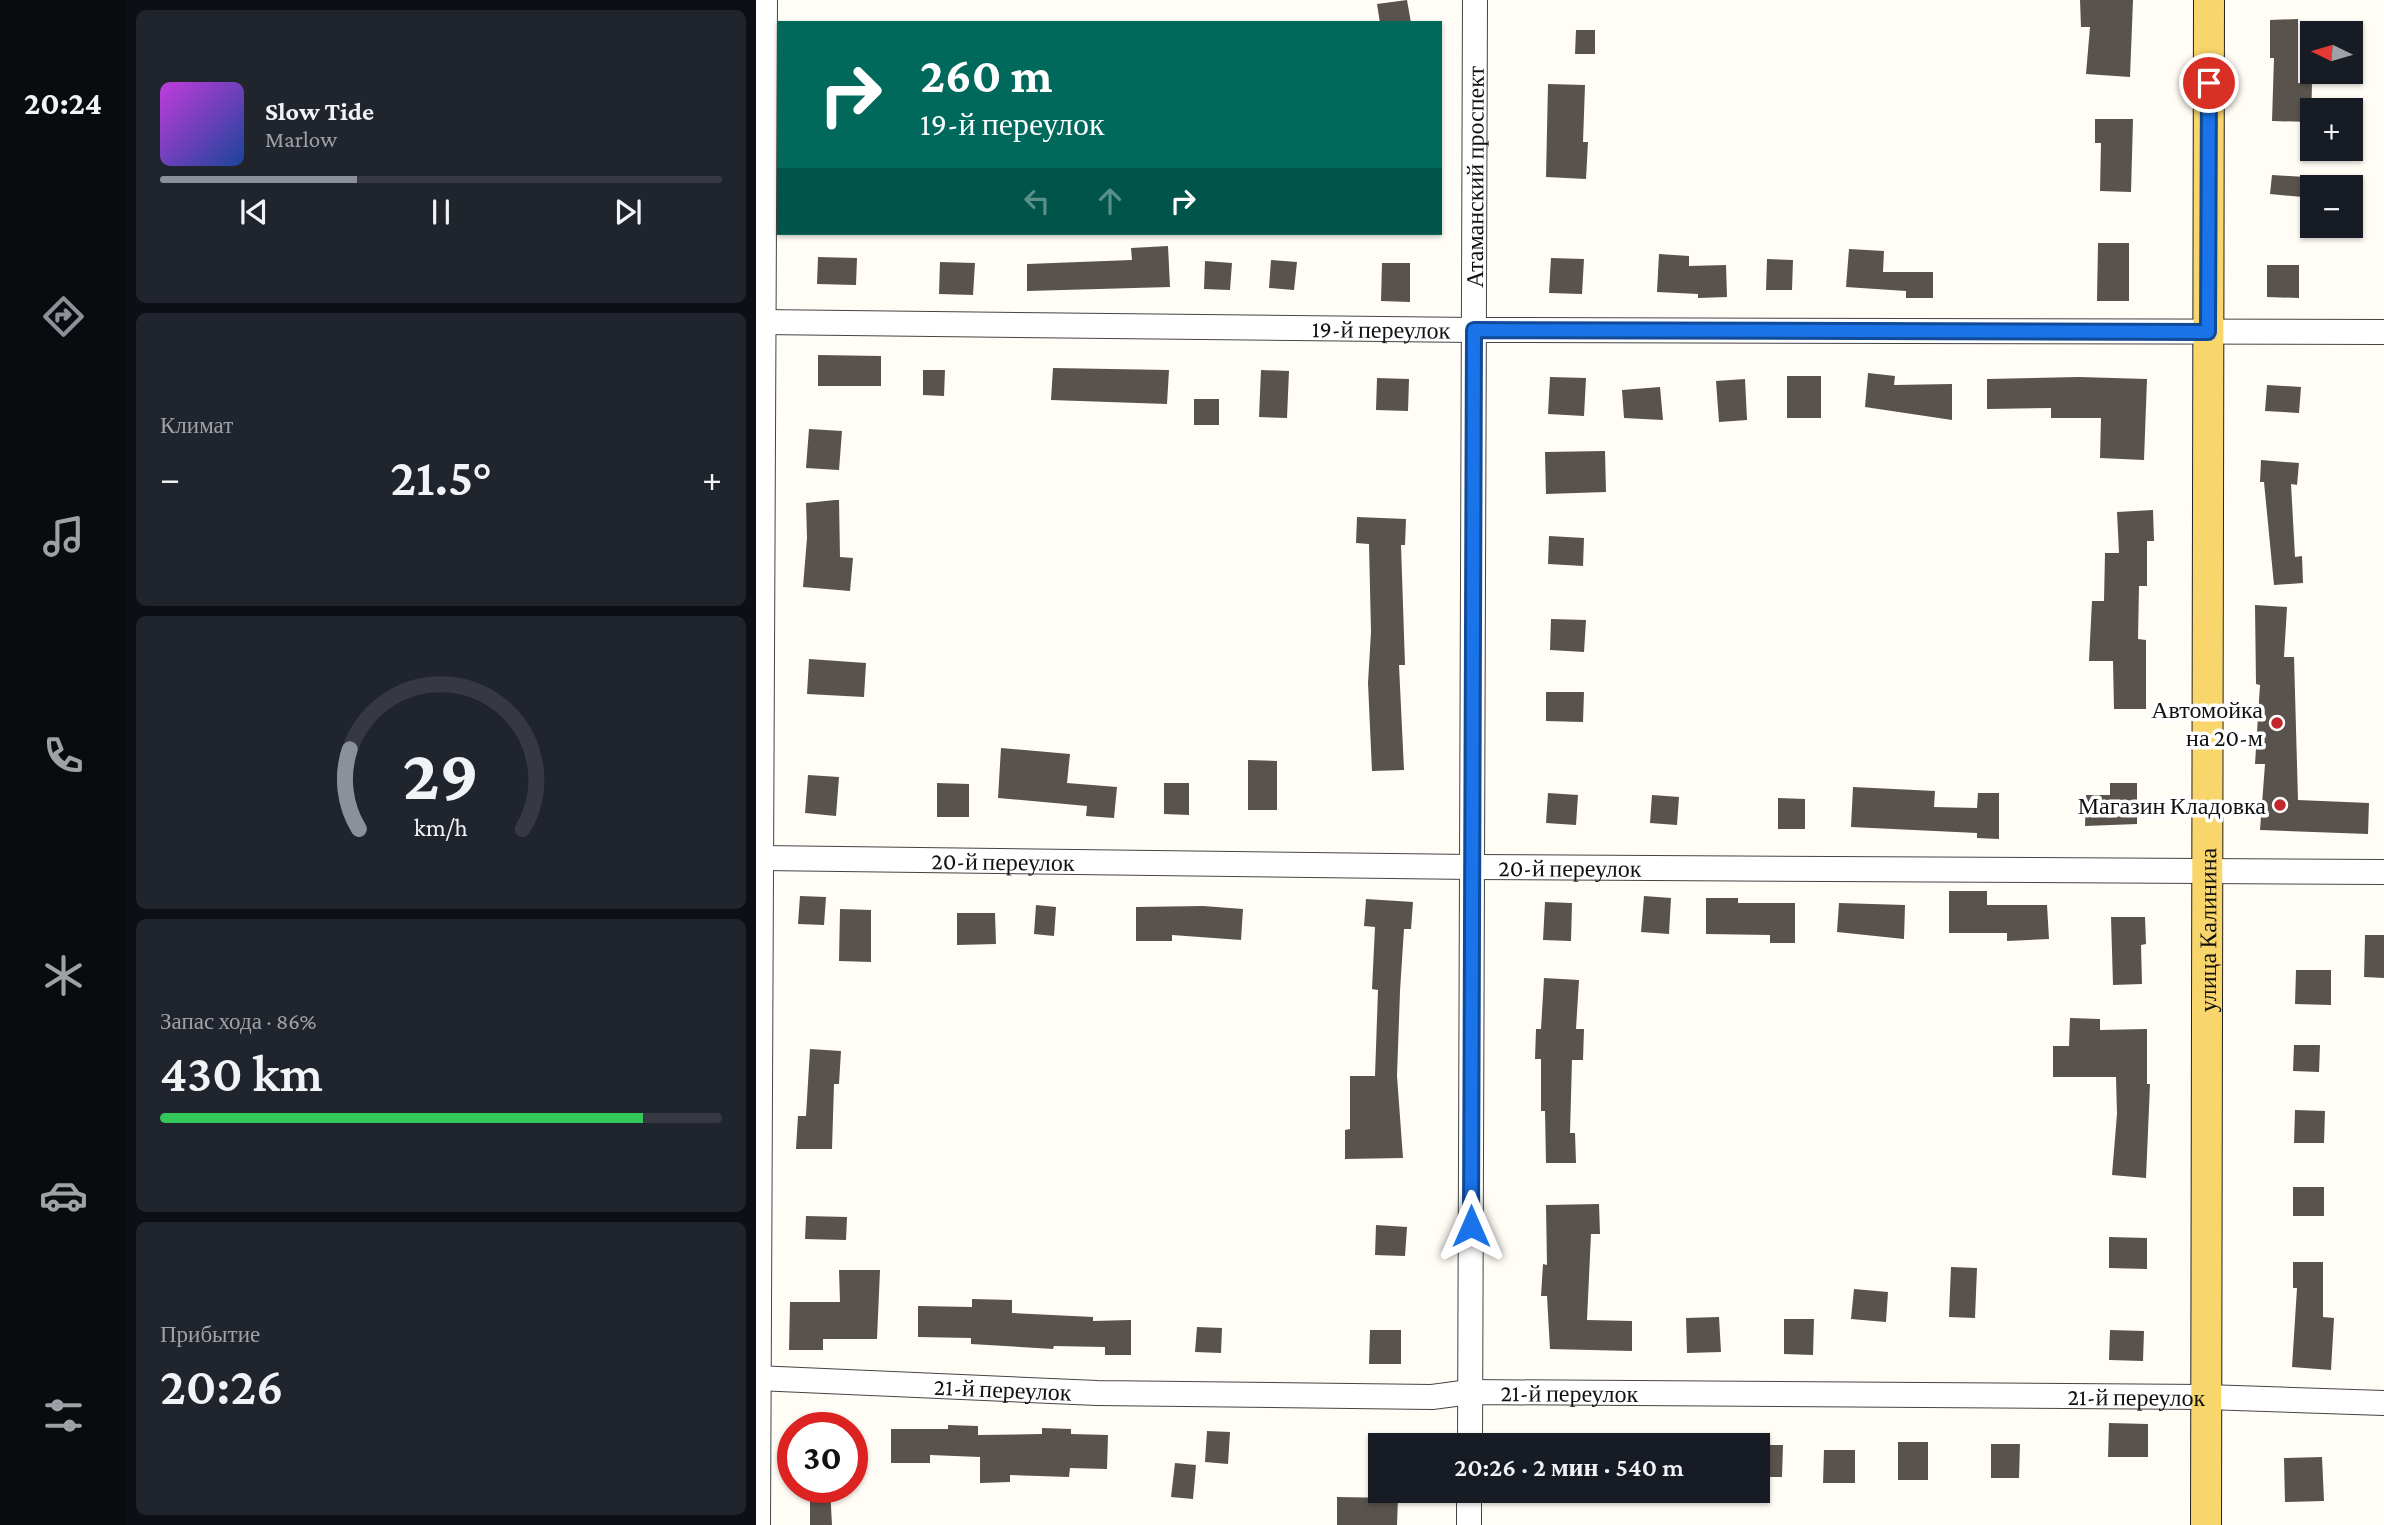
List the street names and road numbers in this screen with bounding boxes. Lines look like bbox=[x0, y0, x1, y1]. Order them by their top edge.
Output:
street label: Атаманский проспект bbox=[1461, 65, 1488, 288]
street label: 19-й переулок bbox=[1312, 315, 1451, 343]
street label: 20-й переулок bbox=[931, 847, 1075, 876]
street label: улица Калинина bbox=[2194, 847, 2221, 1012]
street label: 20-й переулок bbox=[1498, 854, 1642, 881]
street label: 21-й переулок bbox=[933, 1372, 1072, 1405]
street label: 21-й переулок bbox=[1500, 1379, 1639, 1407]
street label: 21-й переулок bbox=[2067, 1383, 2206, 1410]

